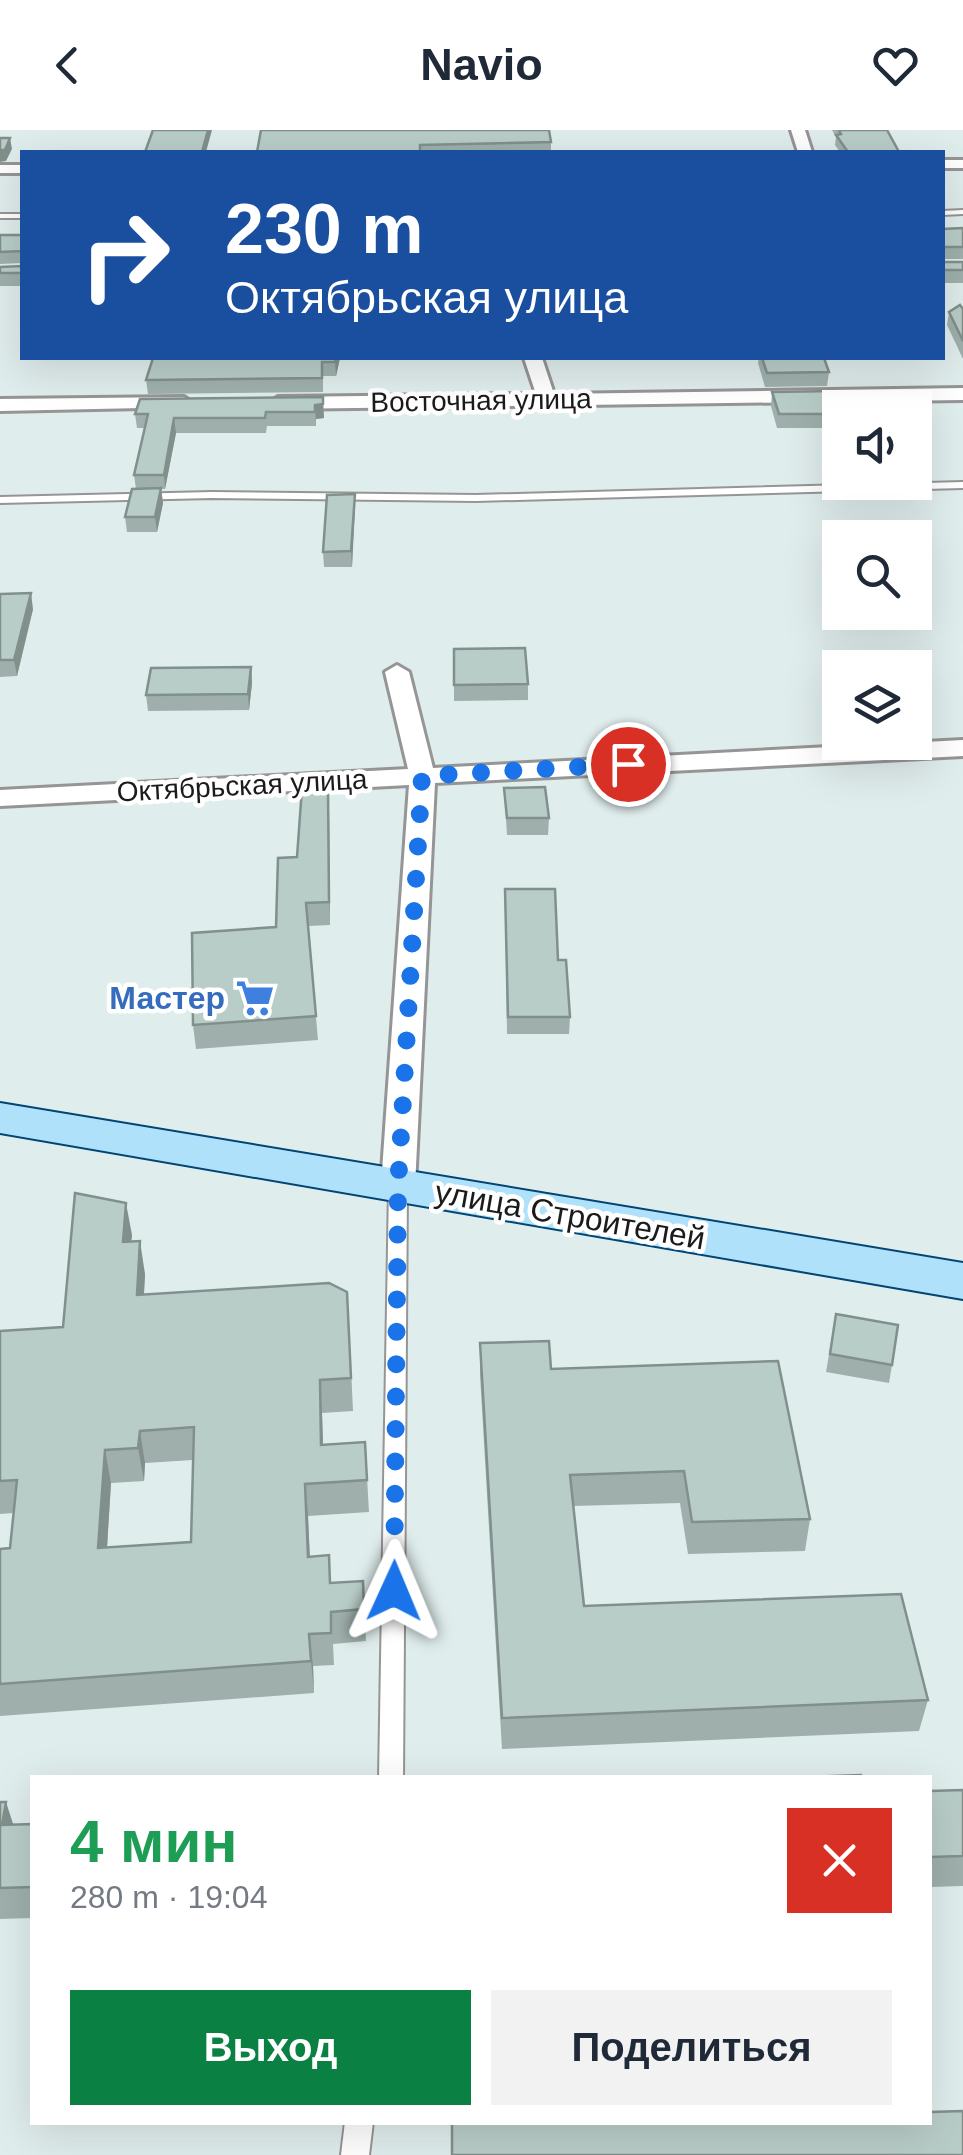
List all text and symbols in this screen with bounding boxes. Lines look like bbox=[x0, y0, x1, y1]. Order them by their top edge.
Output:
icon: back bbox=[40, 38, 95, 93]
icon: heart bbox=[868, 38, 923, 93]
text: Navio bbox=[420, 39, 543, 90]
icon: right bbox=[60, 190, 190, 320]
text: 230 m bbox=[225, 190, 423, 268]
text: Октябрьская улица bbox=[225, 272, 628, 323]
street label: Восточная улица bbox=[370, 383, 592, 418]
map controls bbox=[822, 390, 932, 760]
button: sound bbox=[822, 390, 932, 500]
button: search bbox=[822, 520, 932, 630]
button: layers bbox=[822, 650, 932, 760]
pin bbox=[586, 722, 671, 807]
icon: arrive bbox=[601, 737, 656, 792]
street label: Октябрьская улица bbox=[116, 763, 369, 808]
supermarket icon: Мастер bbox=[234, 977, 276, 1019]
place label: Мастер bbox=[109, 980, 225, 1016]
street label: улица Строителей bbox=[432, 1174, 708, 1256]
position arrow bbox=[342, 1539, 446, 1643]
text: 4 мин bbox=[70, 1808, 238, 1875]
button: close bbox=[787, 1808, 892, 1913]
text: 280 m · 19:04 bbox=[70, 1879, 267, 1915]
button: Выход bbox=[70, 1990, 471, 2105]
button: Поделиться bbox=[491, 1990, 892, 2105]

